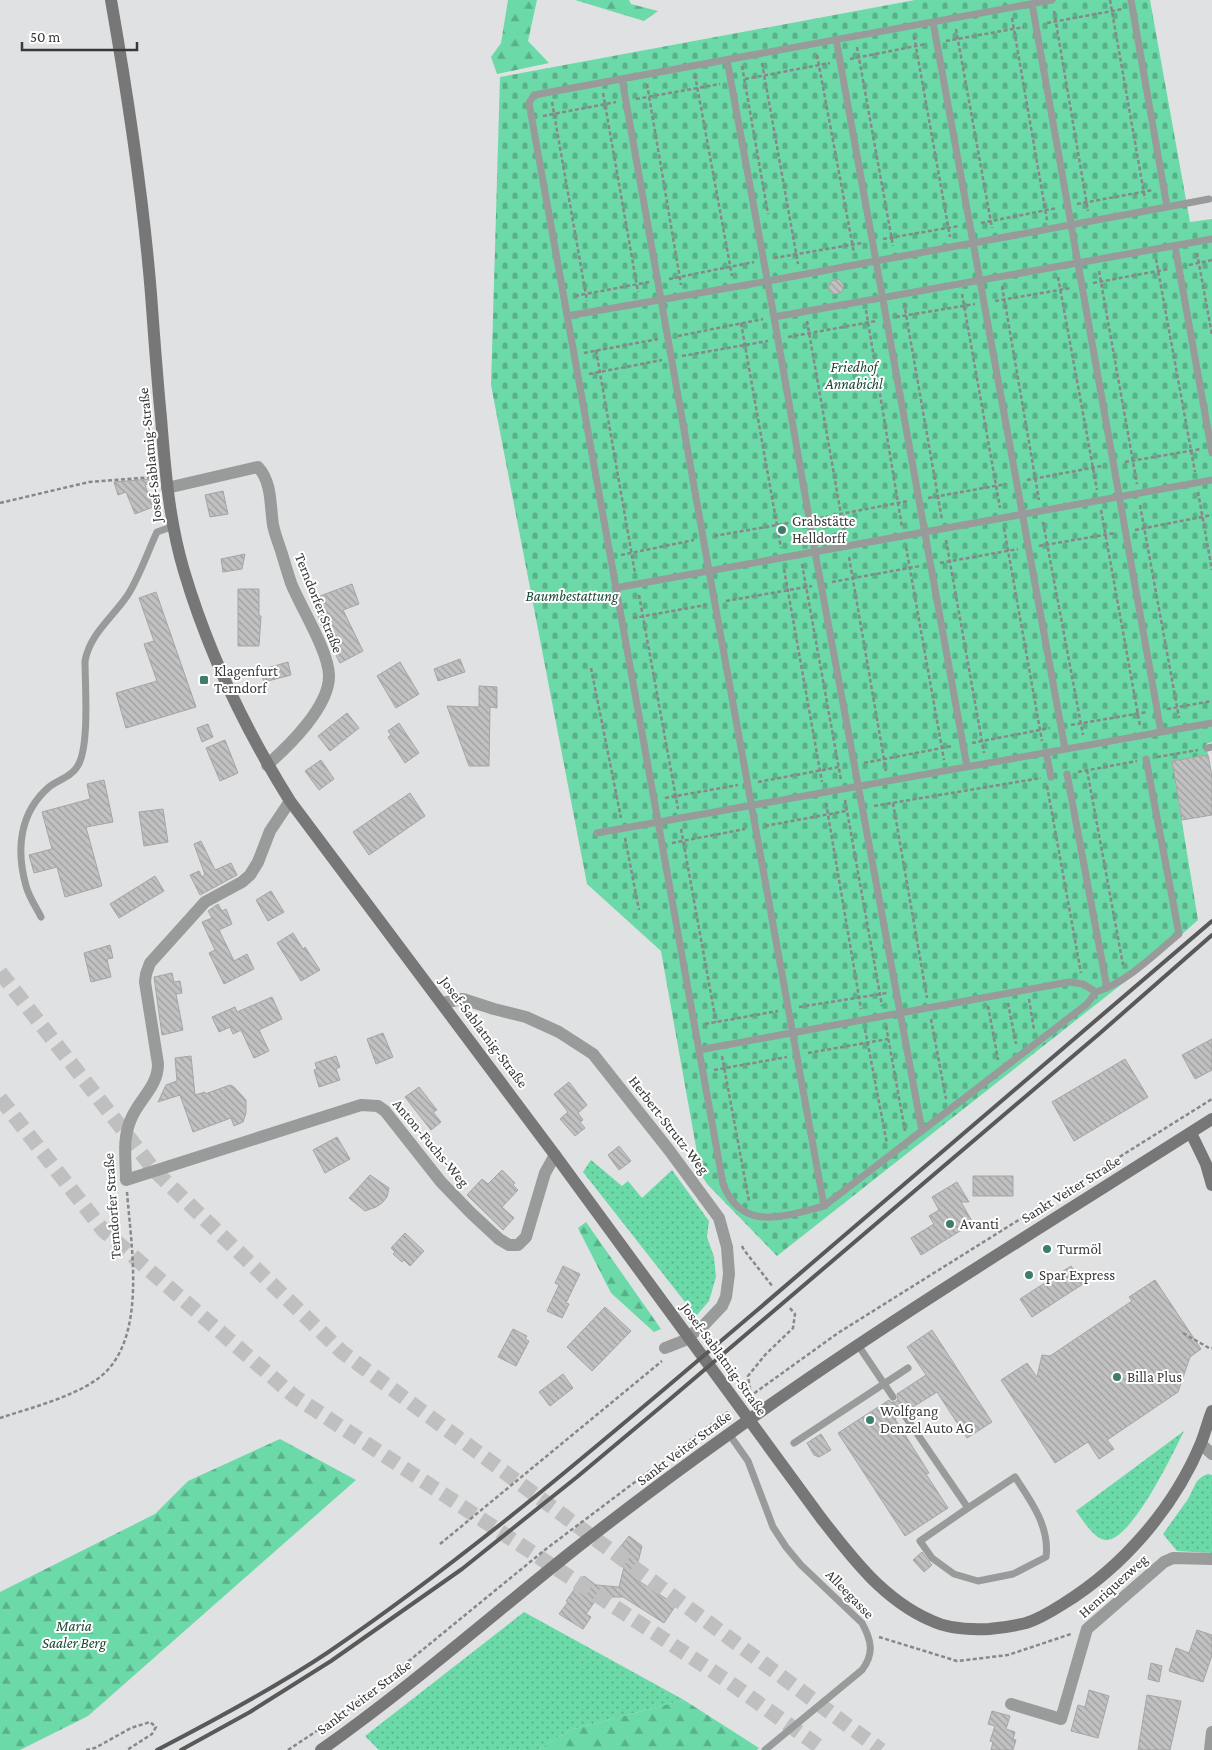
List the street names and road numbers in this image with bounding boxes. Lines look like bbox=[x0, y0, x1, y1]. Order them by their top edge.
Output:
street label: Josef-Sablatnig-Straße bbox=[135, 386, 166, 525]
street label: Terndorfer Straße bbox=[292, 551, 346, 656]
street label: Josef-Sablatnig-Straße bbox=[435, 972, 531, 1092]
street label: Herbert-Strutz-Weg bbox=[625, 1073, 712, 1178]
street label: Anton-Fuchs-Weg bbox=[389, 1096, 472, 1191]
street label: Terndorfer Straße bbox=[100, 1152, 124, 1260]
street label: Sankt Veiter Straße bbox=[1018, 1152, 1124, 1226]
street label: Josef-Sablatnig-Straße bbox=[676, 1298, 770, 1419]
street label: Sankt Veiter Straße bbox=[634, 1407, 735, 1489]
street label: Henriquezweg bbox=[1075, 1551, 1151, 1622]
street label: Alleegasse bbox=[822, 1566, 878, 1623]
street label: Sankt Veiter Straße bbox=[314, 1656, 415, 1738]

